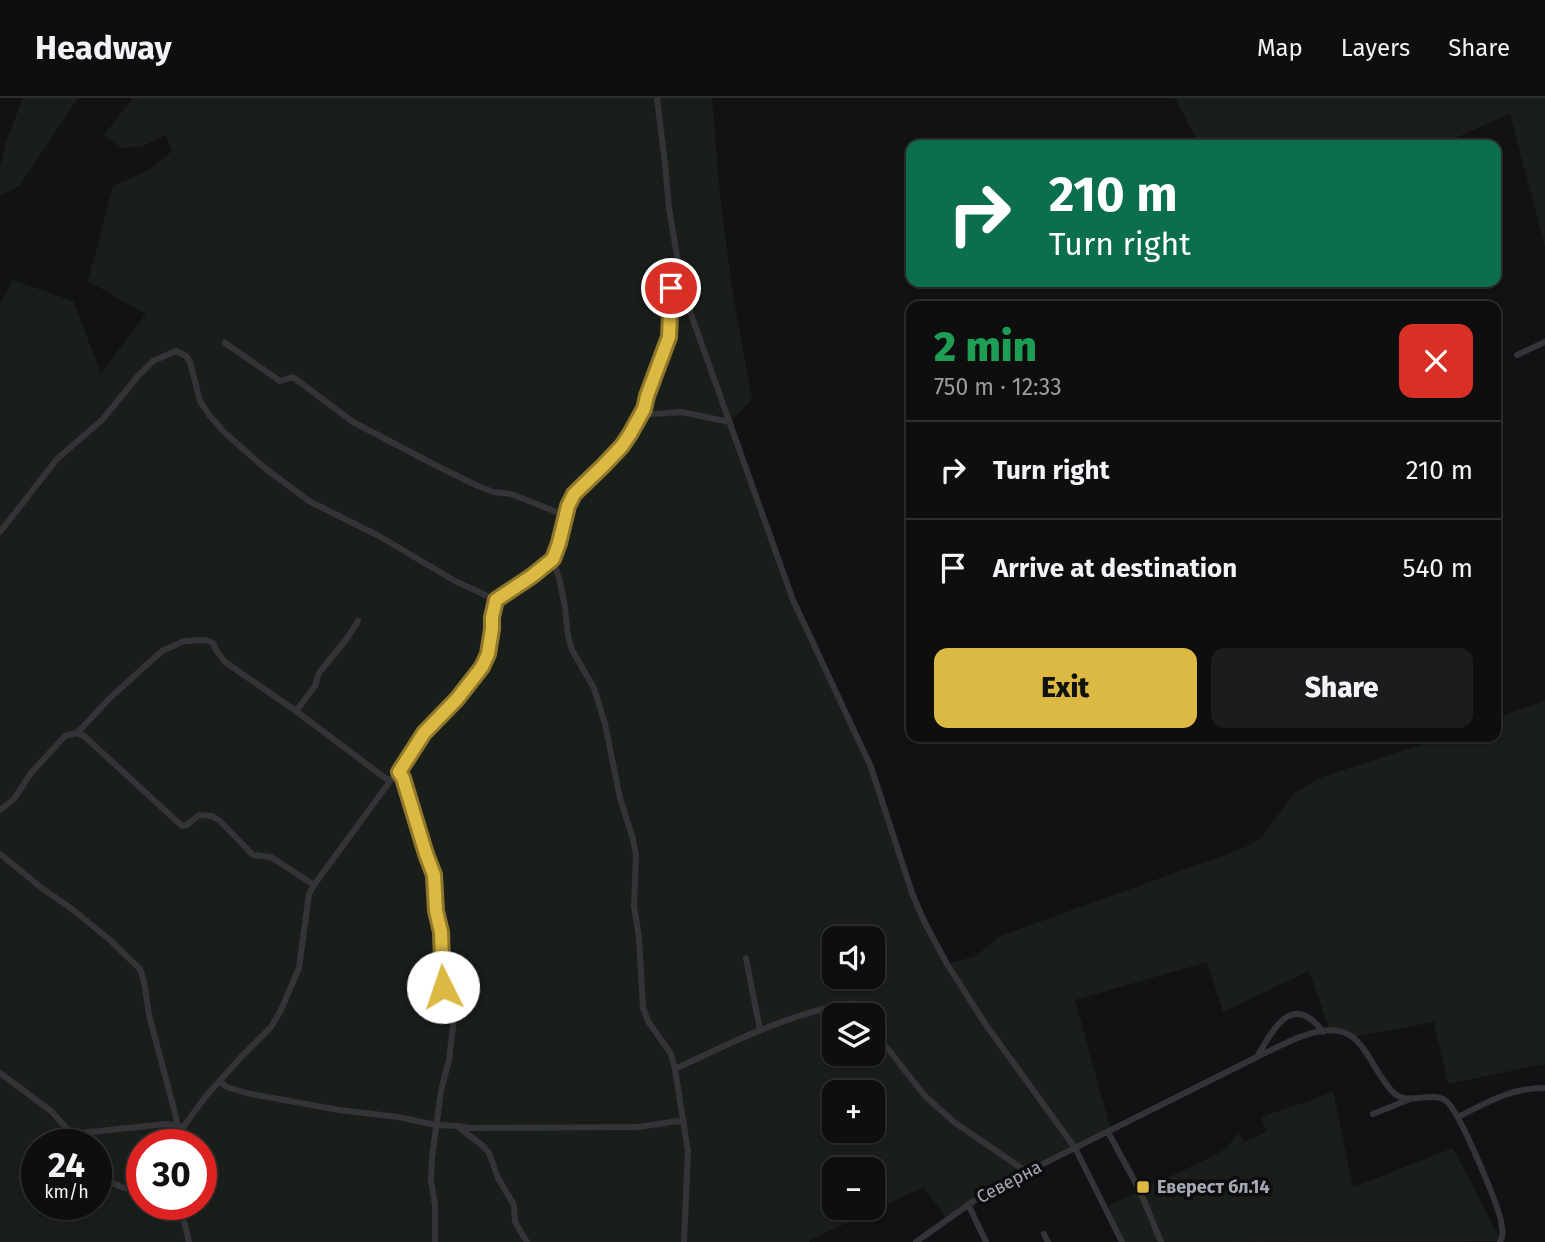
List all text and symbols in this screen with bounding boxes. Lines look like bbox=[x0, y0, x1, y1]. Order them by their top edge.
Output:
text: Headway bbox=[35, 28, 172, 68]
text: Map bbox=[1257, 34, 1303, 62]
text: Layers bbox=[1341, 34, 1410, 62]
text: Share bbox=[1448, 34, 1510, 62]
text: 210 m bbox=[1049, 165, 1178, 224]
icon: right bbox=[934, 168, 1025, 259]
text: Turn right bbox=[1049, 225, 1191, 263]
pin bbox=[641, 258, 701, 318]
icon: arrive bbox=[652, 269, 690, 307]
text: 2 min bbox=[934, 322, 1037, 372]
button: close bbox=[1399, 324, 1473, 398]
text: 750 m · 12:33 bbox=[934, 373, 1062, 401]
icon: right bbox=[934, 451, 972, 489]
text: Turn right bbox=[993, 455, 1110, 486]
text: 210 m bbox=[1406, 455, 1473, 486]
icon: arrive bbox=[934, 549, 972, 587]
text: Arrive at destination bbox=[993, 553, 1237, 584]
text: 540 m bbox=[1402, 553, 1473, 584]
button: Exit bbox=[934, 648, 1197, 728]
button: Share bbox=[1211, 648, 1473, 728]
map controls bbox=[822, 926, 885, 1220]
button: sound bbox=[822, 926, 885, 989]
position arrow bbox=[406, 950, 480, 1024]
button: layers bbox=[822, 1003, 885, 1066]
button: + bbox=[822, 1080, 885, 1143]
speed limit sign: 30 bbox=[126, 1129, 217, 1220]
text: 24 bbox=[48, 1144, 85, 1186]
street label: Северна bbox=[973, 1156, 1045, 1208]
button: − bbox=[822, 1157, 885, 1220]
place label: Еверест бл.14 bbox=[1157, 1176, 1270, 1198]
marker: Еверест бл.14 bbox=[1135, 1179, 1151, 1195]
text: km/h bbox=[44, 1181, 89, 1203]

